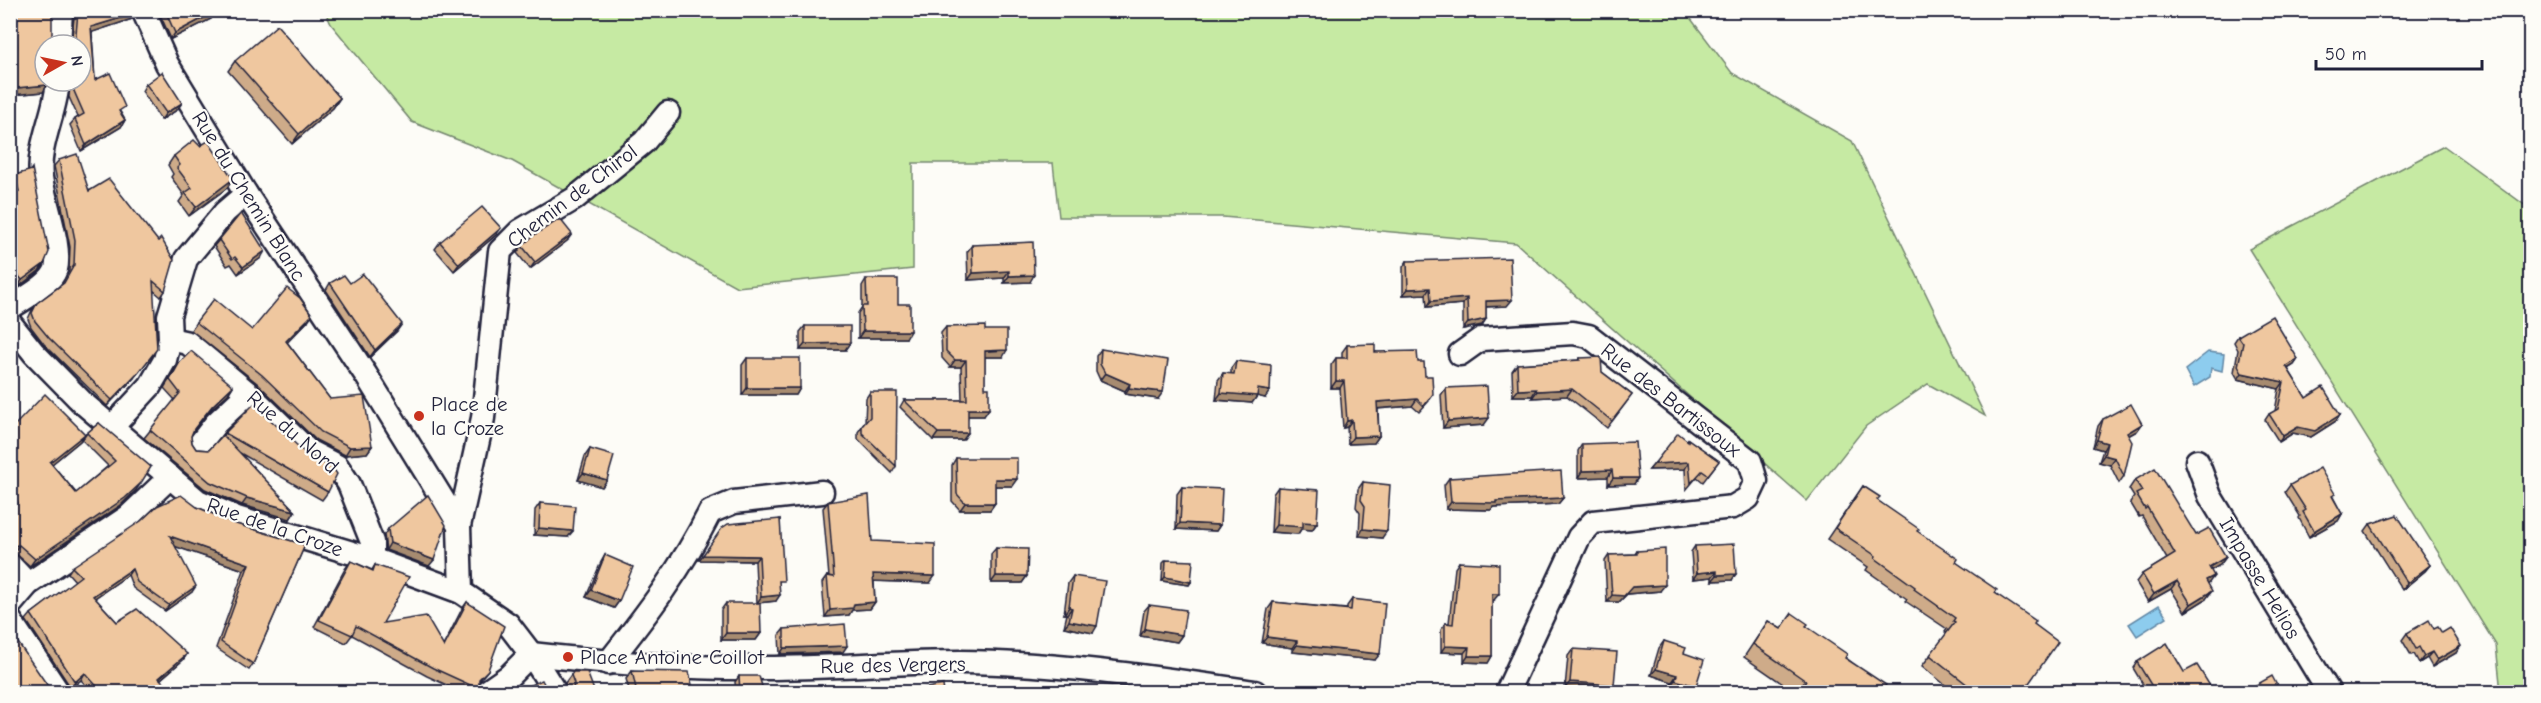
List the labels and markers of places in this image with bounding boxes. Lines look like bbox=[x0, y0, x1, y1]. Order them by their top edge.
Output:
place label: Place de la Croze bbox=[431, 392, 508, 440]
marker: Place de la Croze bbox=[412, 409, 426, 423]
place label: Place Antoine Coillot bbox=[580, 645, 765, 669]
marker: Place Antoine Coillot bbox=[561, 650, 575, 664]

